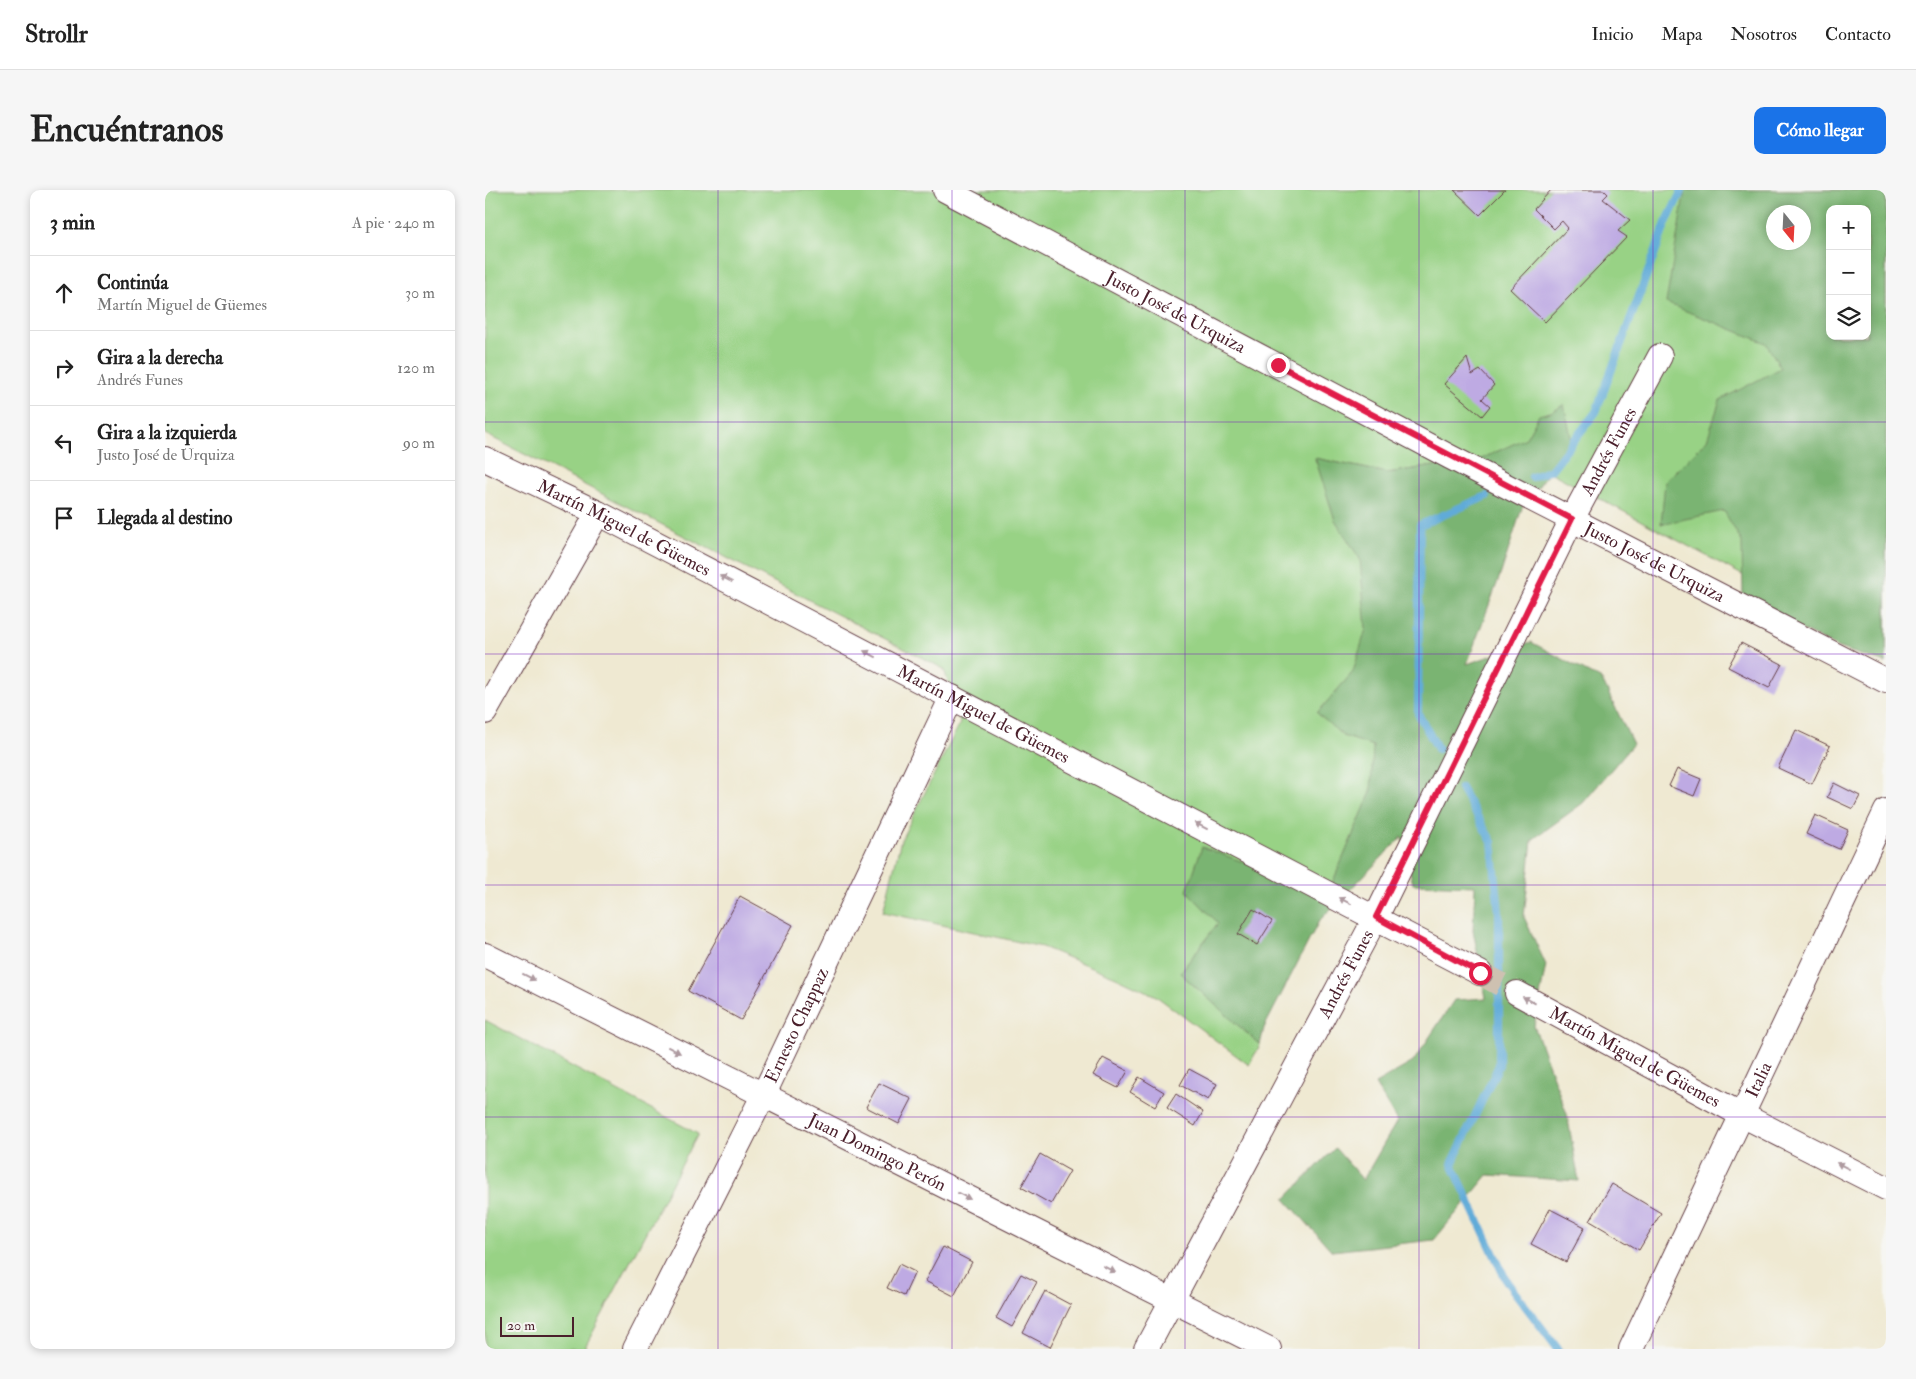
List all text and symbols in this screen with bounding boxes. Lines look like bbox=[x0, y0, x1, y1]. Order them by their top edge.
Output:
text: Strollr bbox=[25, 19, 88, 50]
text: Inicio bbox=[1591, 23, 1633, 46]
text: Mapa bbox=[1661, 23, 1703, 46]
text: Nosotros bbox=[1731, 23, 1797, 46]
text: Contacto bbox=[1825, 23, 1891, 46]
button: Cómo llegar bbox=[1754, 107, 1886, 154]
text: Encuéntranos bbox=[30, 108, 223, 152]
north arrow bbox=[1766, 205, 1811, 250]
map controls bbox=[1826, 205, 1871, 340]
button: + bbox=[1826, 205, 1871, 250]
text: 3 min bbox=[50, 209, 95, 236]
text: A pie · 240 m bbox=[352, 213, 435, 233]
button: − bbox=[1826, 250, 1871, 295]
street label: Justo José de Urquiza bbox=[1101, 266, 1250, 359]
text: Continúa bbox=[97, 271, 168, 295]
icon: ahead bbox=[50, 279, 78, 307]
text: 30 m bbox=[405, 283, 435, 303]
text: Martín Miguel de Güemes bbox=[97, 295, 267, 315]
button: layers bbox=[1826, 295, 1871, 340]
text: Gira a la derecha bbox=[97, 346, 223, 370]
icon: right bbox=[50, 354, 78, 382]
route end bbox=[1267, 354, 1290, 377]
text: 120 m bbox=[397, 358, 435, 378]
text: Andrés Funes bbox=[97, 370, 183, 390]
street label: Andrés Funes bbox=[1575, 403, 1642, 501]
text: Gira a la izquierda bbox=[97, 421, 236, 445]
icon: left bbox=[50, 429, 78, 457]
text: 90 m bbox=[403, 433, 435, 453]
text: Justo José de Urquiza bbox=[97, 445, 235, 465]
street label: Martín Miguel de Güemes bbox=[533, 475, 714, 582]
icon: arrive bbox=[50, 504, 78, 532]
text: Llegada al destino bbox=[97, 506, 232, 530]
street label: Justo José de Urquiza bbox=[1579, 516, 1729, 608]
one-way arrow bbox=[719, 575, 733, 583]
one-way arrow bbox=[863, 650, 877, 658]
street label: Martín Miguel de Güemes bbox=[893, 660, 1073, 769]
one-way arrow bbox=[1193, 822, 1208, 830]
one-way arrow bbox=[1337, 897, 1352, 905]
street label: Andrés Funes bbox=[1313, 926, 1379, 1023]
route start bbox=[1469, 962, 1492, 985]
street label: Ernesto Chappaz bbox=[760, 964, 834, 1087]
one-way arrow bbox=[521, 973, 536, 981]
one-way arrow bbox=[1522, 996, 1536, 1004]
street label: Martín Miguel de Güemes bbox=[1545, 1002, 1724, 1113]
one-way arrow bbox=[666, 1046, 681, 1054]
street label: Italia bbox=[1741, 1058, 1778, 1102]
street label: Juan Domingo Perón bbox=[803, 1108, 950, 1197]
one-way arrow bbox=[1835, 1162, 1850, 1170]
one-way arrow bbox=[956, 1192, 971, 1200]
one-way arrow bbox=[1102, 1265, 1116, 1273]
scale bar bbox=[500, 1314, 574, 1337]
text: 20 m bbox=[507, 1317, 535, 1334]

